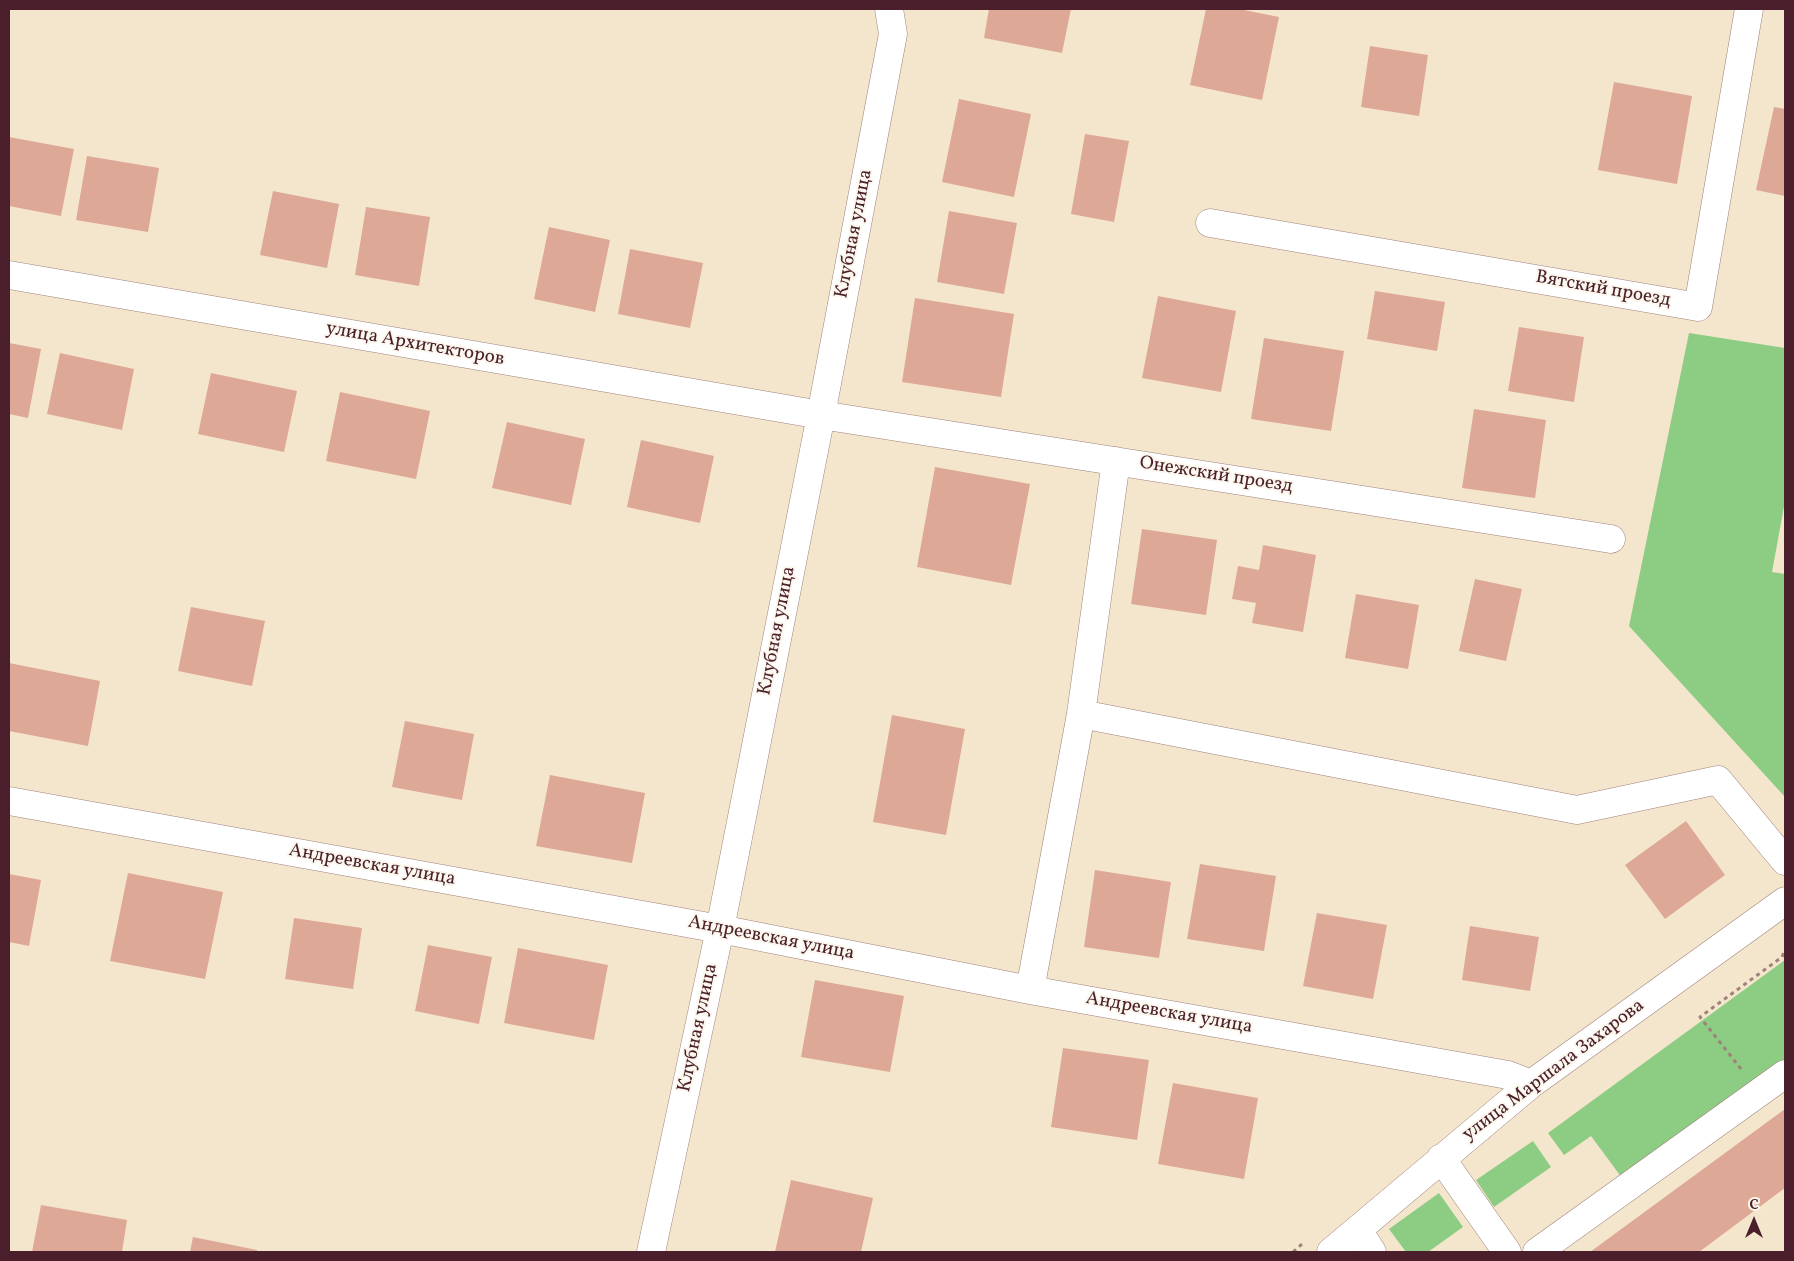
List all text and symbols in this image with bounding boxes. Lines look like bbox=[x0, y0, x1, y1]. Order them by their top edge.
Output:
street label: Клубная улица bbox=[831, 168, 879, 300]
street label: Вятский проезд bbox=[1534, 267, 1672, 313]
street label: улица Архитекторов bbox=[324, 318, 506, 372]
street label: Онежский проезд bbox=[1138, 453, 1294, 499]
street label: Клубная улица bbox=[754, 565, 802, 697]
street label: Андреевская улица bbox=[287, 840, 457, 892]
street label: Андреевская улица bbox=[686, 912, 856, 966]
street label: Клубная улица bbox=[674, 962, 724, 1094]
street label: Андреевская улица bbox=[1084, 988, 1254, 1040]
street label: улица Маршала Захарова bbox=[1458, 995, 1650, 1147]
north arrow bbox=[1729, 1196, 1779, 1246]
text: С bbox=[1749, 1196, 1759, 1215]

